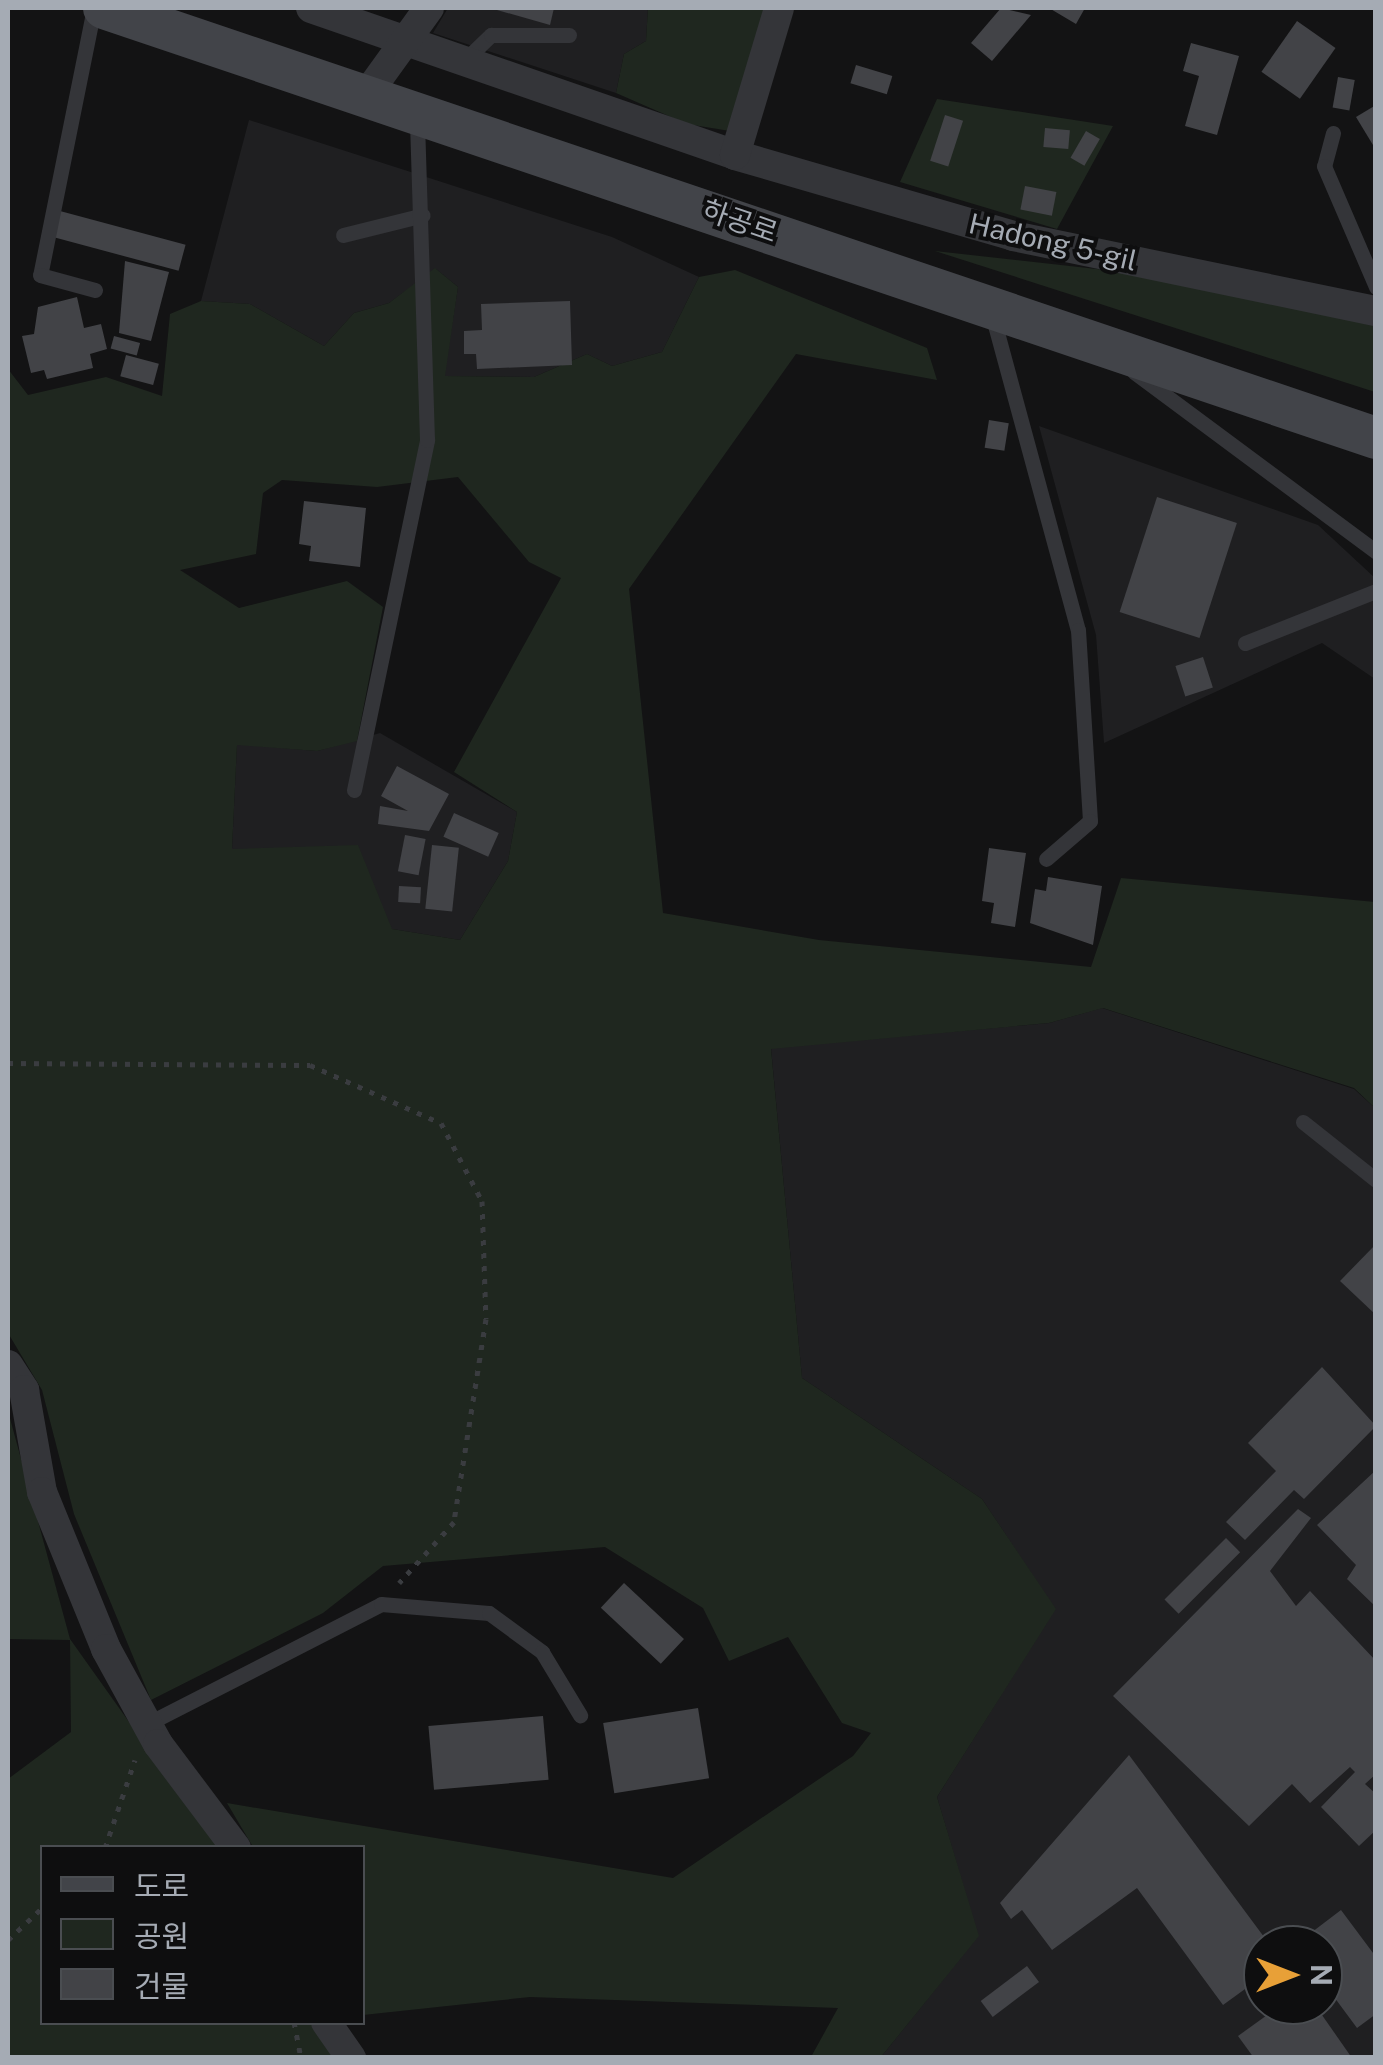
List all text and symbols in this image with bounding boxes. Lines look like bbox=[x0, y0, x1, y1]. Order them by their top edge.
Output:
street label: 하공로 bbox=[698, 193, 782, 249]
street label: Hadong 5-gil bbox=[966, 206, 1140, 278]
legend bbox=[40, 1845, 365, 2025]
text: 도로 bbox=[134, 1868, 189, 1904]
text: 공원 bbox=[134, 1918, 189, 1954]
north arrow bbox=[1243, 1925, 1343, 2025]
text: N bbox=[1305, 1964, 1338, 1986]
text: 건물 bbox=[134, 1968, 189, 2004]

